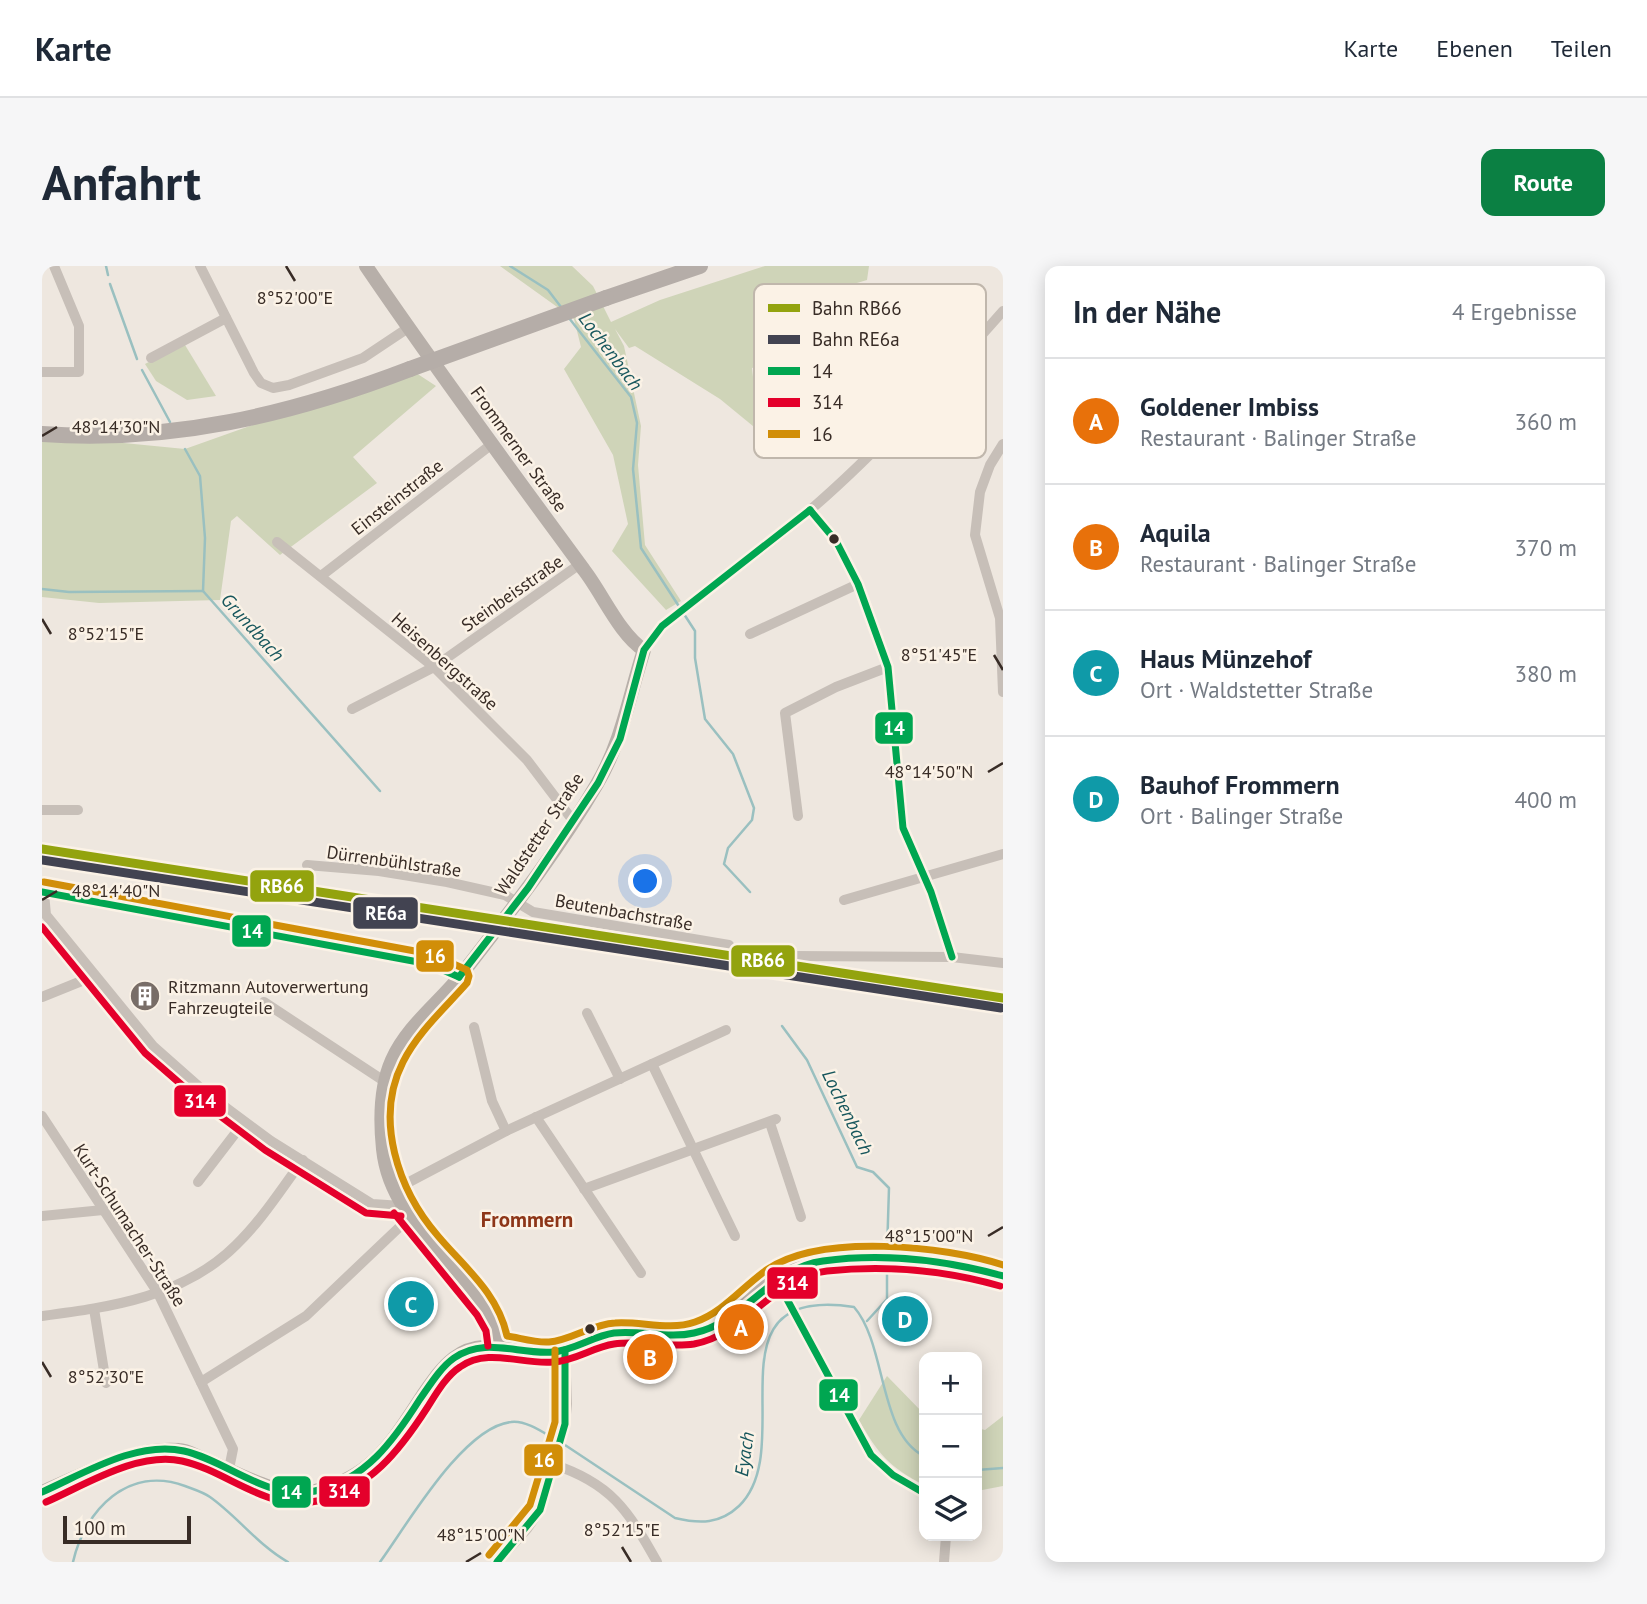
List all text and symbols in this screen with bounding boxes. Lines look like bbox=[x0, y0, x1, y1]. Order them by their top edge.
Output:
text: Karte bbox=[35, 27, 112, 70]
text: Karte bbox=[1344, 33, 1398, 64]
text: Ebenen bbox=[1436, 33, 1513, 64]
text: Teilen bbox=[1551, 33, 1612, 64]
button: Route bbox=[1481, 149, 1605, 216]
text: Anfahrt bbox=[42, 150, 201, 214]
legend bbox=[754, 284, 986, 458]
text: 8°52'00"E bbox=[257, 286, 333, 309]
text: In der Nähe bbox=[1073, 292, 1221, 331]
text: Bahn RB66 bbox=[812, 296, 902, 320]
text: 4 Ergebnisse bbox=[1452, 297, 1577, 326]
water label: Lochenbach bbox=[574, 307, 648, 395]
text: Bahn RE6a bbox=[812, 327, 900, 351]
text: 14 bbox=[812, 359, 833, 383]
street label: Frommerner Straße bbox=[466, 382, 572, 516]
text: 314 bbox=[812, 390, 843, 414]
text: Goldener Imbiss bbox=[1140, 390, 1319, 423]
text: A bbox=[1089, 407, 1103, 436]
text: 360 m bbox=[1515, 407, 1577, 436]
text: 48°14'30"N bbox=[72, 415, 160, 438]
text: 16 bbox=[812, 422, 833, 446]
text: Restaurant · Balinger Straße bbox=[1140, 423, 1416, 452]
street label: Einsteinstraße bbox=[347, 454, 447, 540]
text: Aquila bbox=[1140, 516, 1211, 549]
unlabelled marker bbox=[827, 532, 841, 546]
text: B bbox=[1089, 533, 1103, 562]
text: 370 m bbox=[1515, 533, 1577, 562]
street label: Steinbeisstraße bbox=[457, 549, 567, 637]
text: Restaurant · Balinger Straße bbox=[1140, 549, 1416, 578]
water label: Grundbach bbox=[216, 588, 290, 666]
street label: Heisenbergstraße bbox=[387, 607, 503, 715]
text: 8°52'15"E bbox=[68, 622, 144, 645]
text: Haus Münzehof bbox=[1140, 642, 1311, 675]
text: 8°51'45"E bbox=[901, 643, 977, 666]
text: C bbox=[1090, 659, 1102, 688]
text: 380 m bbox=[1515, 659, 1577, 688]
text: Ort · Waldstetter Straße bbox=[1140, 675, 1373, 704]
line badge: 14 bbox=[874, 711, 914, 745]
text: 14 bbox=[883, 716, 905, 740]
text: 48°14'50"N bbox=[885, 760, 973, 783]
street label: Waldstetter Straße bbox=[489, 768, 589, 900]
text: Bauhof Frommern bbox=[1140, 768, 1340, 801]
text: D bbox=[1089, 785, 1103, 814]
text: 400 m bbox=[1515, 785, 1577, 814]
text: Ort · Balinger Straße bbox=[1140, 801, 1343, 830]
street label: Dürrenbühlstraße bbox=[325, 840, 463, 882]
your location bbox=[628, 864, 662, 898]
line badge: RB66 bbox=[249, 869, 315, 903]
text: RB66 bbox=[260, 874, 304, 898]
text: 48°14'40"N bbox=[72, 879, 160, 902]
street label: Beutenbachstraße bbox=[553, 889, 695, 935]
line badge: RE6a bbox=[352, 896, 419, 930]
text: RE6a bbox=[365, 901, 407, 925]
line badge: 14 bbox=[231, 914, 272, 948]
text: 14 bbox=[241, 919, 263, 943]
line badge: 16 bbox=[415, 939, 455, 973]
text: 16 bbox=[424, 944, 446, 968]
line badge: RB66 bbox=[730, 944, 796, 978]
text: RB66 bbox=[741, 948, 785, 972]
place label: Ritzmann Autoverwertung Fahrzeugteile bbox=[168, 975, 369, 1019]
building icon: Ritzmann Autoverwertung Fahrzeugteile bbox=[128, 979, 162, 1013]
water label: Lochenbach bbox=[817, 1065, 879, 1159]
line badge: 314 bbox=[173, 1084, 227, 1118]
text: 314 bbox=[184, 1089, 216, 1113]
street label: Kurt-Schumacher-Straße bbox=[69, 1139, 191, 1311]
district label: Frommern bbox=[481, 1206, 573, 1233]
text: 48°15'00"N bbox=[885, 1224, 973, 1247]
line badge: 314 bbox=[766, 1266, 819, 1300]
text: 314 bbox=[776, 1271, 808, 1295]
pin: C bbox=[388, 1278, 434, 1330]
pin: D bbox=[882, 1293, 928, 1345]
pin: A bbox=[718, 1301, 764, 1353]
unlabelled marker bbox=[583, 1322, 597, 1336]
pin: B bbox=[627, 1331, 673, 1383]
map controls bbox=[919, 1352, 982, 1541]
button: + bbox=[919, 1352, 982, 1415]
text: 8°52'30"E bbox=[68, 1365, 144, 1388]
line badge: 14 bbox=[818, 1378, 859, 1412]
text: 14 bbox=[828, 1383, 850, 1407]
button: − bbox=[919, 1415, 982, 1478]
water label: Eyach bbox=[729, 1430, 759, 1478]
line badge: 16 bbox=[523, 1443, 564, 1477]
text: 16 bbox=[533, 1448, 555, 1472]
line badge: 14 bbox=[271, 1475, 312, 1509]
line badge: 314 bbox=[318, 1475, 371, 1508]
button: layers bbox=[919, 1478, 982, 1541]
text: 314 bbox=[328, 1479, 360, 1503]
text: 14 bbox=[280, 1480, 302, 1504]
scale bar bbox=[63, 1513, 191, 1545]
text: 100 m bbox=[74, 1516, 126, 1540]
text: 8°52'15"E bbox=[584, 1518, 660, 1541]
text: 48°15'00"N bbox=[437, 1523, 525, 1546]

